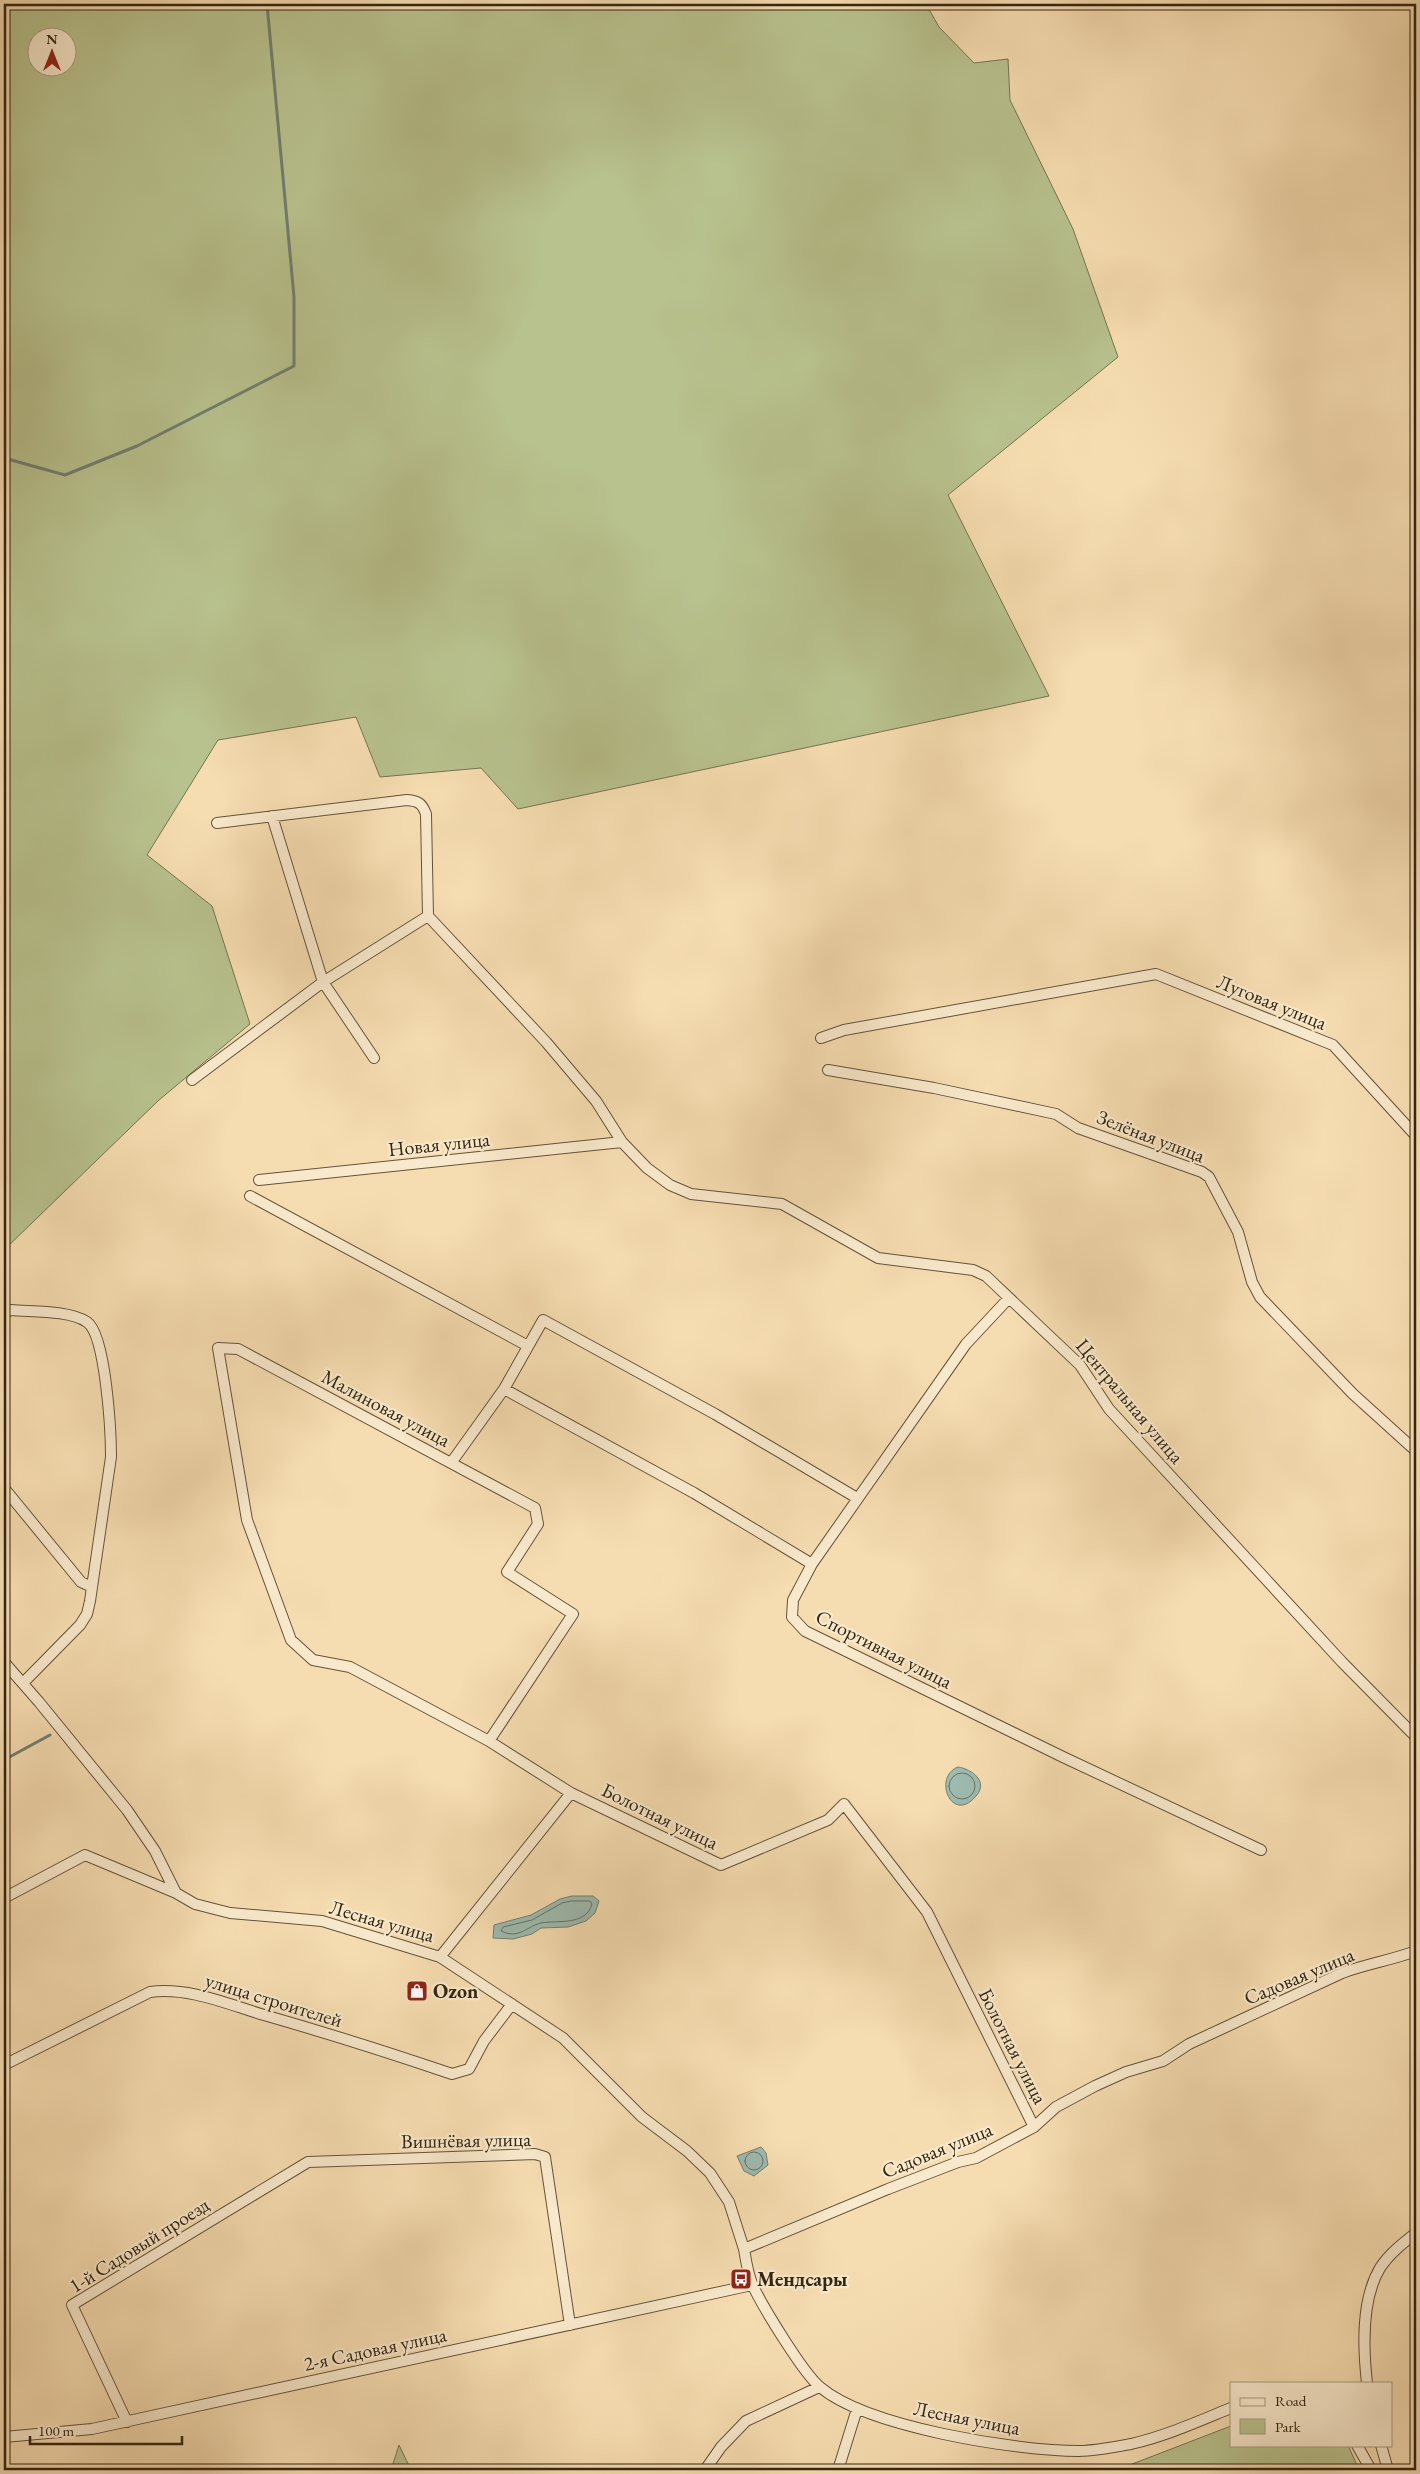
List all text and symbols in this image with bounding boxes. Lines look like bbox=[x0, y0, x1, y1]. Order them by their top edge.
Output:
north arrow bbox=[28, 28, 78, 78]
text: N bbox=[46, 30, 58, 48]
street label: Луговая улица bbox=[1213, 968, 1331, 1036]
street label: Зелёная улица bbox=[1093, 1104, 1209, 1168]
street label: Новая улица bbox=[387, 1126, 491, 1162]
street label: Центральная улица bbox=[1070, 1333, 1190, 1469]
street label: Малиновая улица bbox=[317, 1363, 455, 1453]
street label: Спортивная улица bbox=[811, 1603, 957, 1695]
street label: Болотная улица bbox=[597, 1776, 723, 1856]
street label: Лесная улица bbox=[327, 1894, 437, 1948]
street label: Садовая улица bbox=[1240, 1941, 1358, 2011]
street label: улица строителей bbox=[202, 1967, 346, 2033]
place label: Ozon bbox=[433, 1978, 478, 2004]
shop icon: Ozon bbox=[405, 1979, 429, 2003]
street label: Болотная улица bbox=[973, 1984, 1053, 2108]
street label: Садовая улица bbox=[878, 2116, 996, 2184]
street label: Вишнёвая улица bbox=[401, 2126, 531, 2154]
street label: 1-й Садовый проезд bbox=[64, 2191, 214, 2299]
place label: Мендсары bbox=[757, 2266, 847, 2292]
bus stop icon: Мендсары bbox=[729, 2267, 753, 2291]
street label: 2-я Садовая улица bbox=[301, 2321, 449, 2377]
legend bbox=[1230, 2382, 1392, 2446]
text: Road bbox=[1275, 2391, 1307, 2410]
street label: Лесная улица bbox=[912, 2395, 1022, 2441]
scale bar bbox=[30, 2414, 182, 2446]
text: Park bbox=[1275, 2417, 1302, 2436]
text: 100 m bbox=[38, 2421, 75, 2440]

